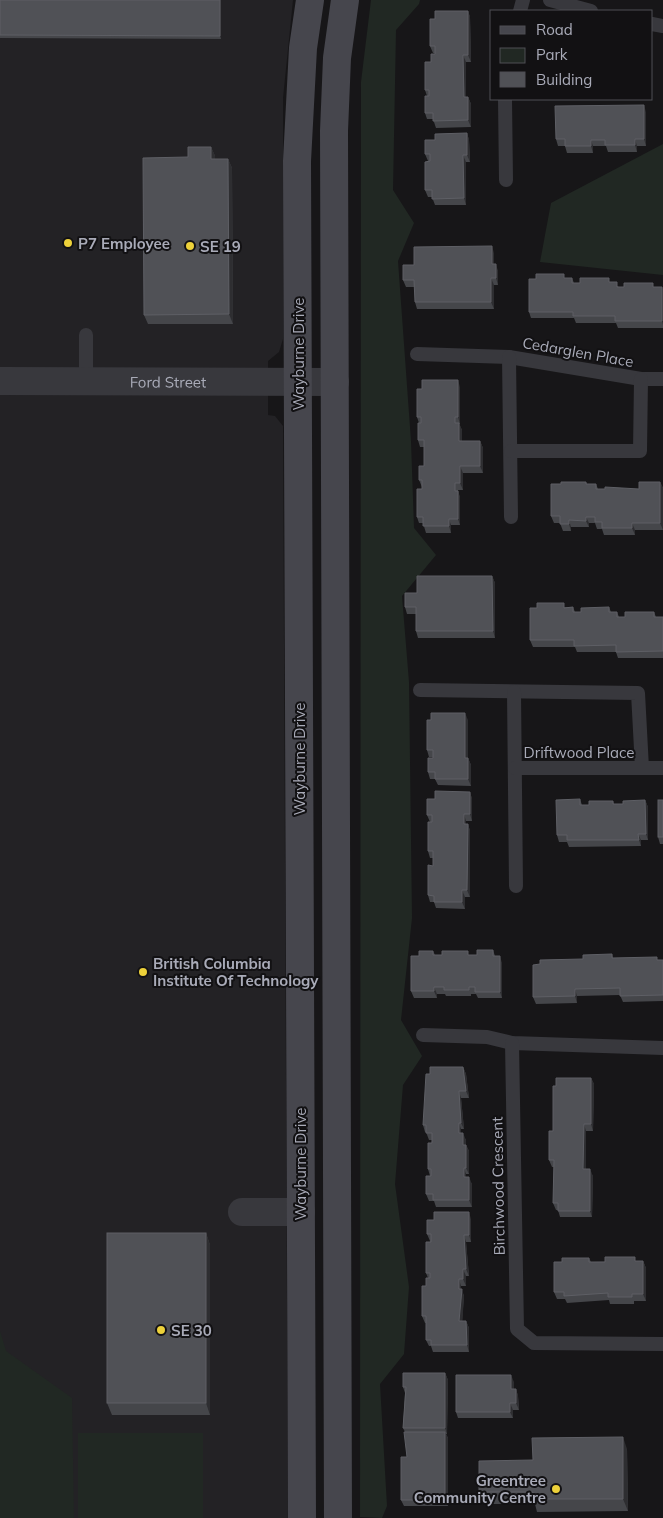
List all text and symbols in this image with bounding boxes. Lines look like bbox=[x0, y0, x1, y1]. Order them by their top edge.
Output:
legend bbox=[490, 10, 653, 100]
text: Road bbox=[536, 20, 573, 39]
text: Park bbox=[536, 45, 568, 64]
text: Building bbox=[536, 70, 592, 89]
place label: P7 Employee bbox=[78, 234, 170, 253]
marker: P7 Employee bbox=[62, 237, 74, 249]
place label: SE 19 bbox=[200, 237, 241, 256]
marker: SE 19 bbox=[184, 240, 196, 252]
street label: Wayburne Drive bbox=[289, 298, 308, 410]
street label: Cedarglen Place bbox=[521, 333, 635, 371]
street label: Ford Street bbox=[130, 372, 206, 391]
street label: Wayburne Drive bbox=[290, 703, 309, 815]
street label: Driftwood Place bbox=[523, 743, 635, 762]
place label: British Columbia Institute Of Technology bbox=[153, 954, 319, 990]
marker: British Columbia Institute Of Technology bbox=[137, 966, 149, 978]
street label: Wayburne Drive bbox=[291, 1108, 310, 1220]
street label: Birchwood Crescent bbox=[487, 1116, 509, 1256]
place label: SE 30 bbox=[171, 1321, 212, 1340]
marker: SE 30 bbox=[155, 1324, 167, 1336]
place label: Greentree Community Centre bbox=[414, 1471, 546, 1507]
marker: Greentree Community Centre bbox=[550, 1483, 562, 1495]

